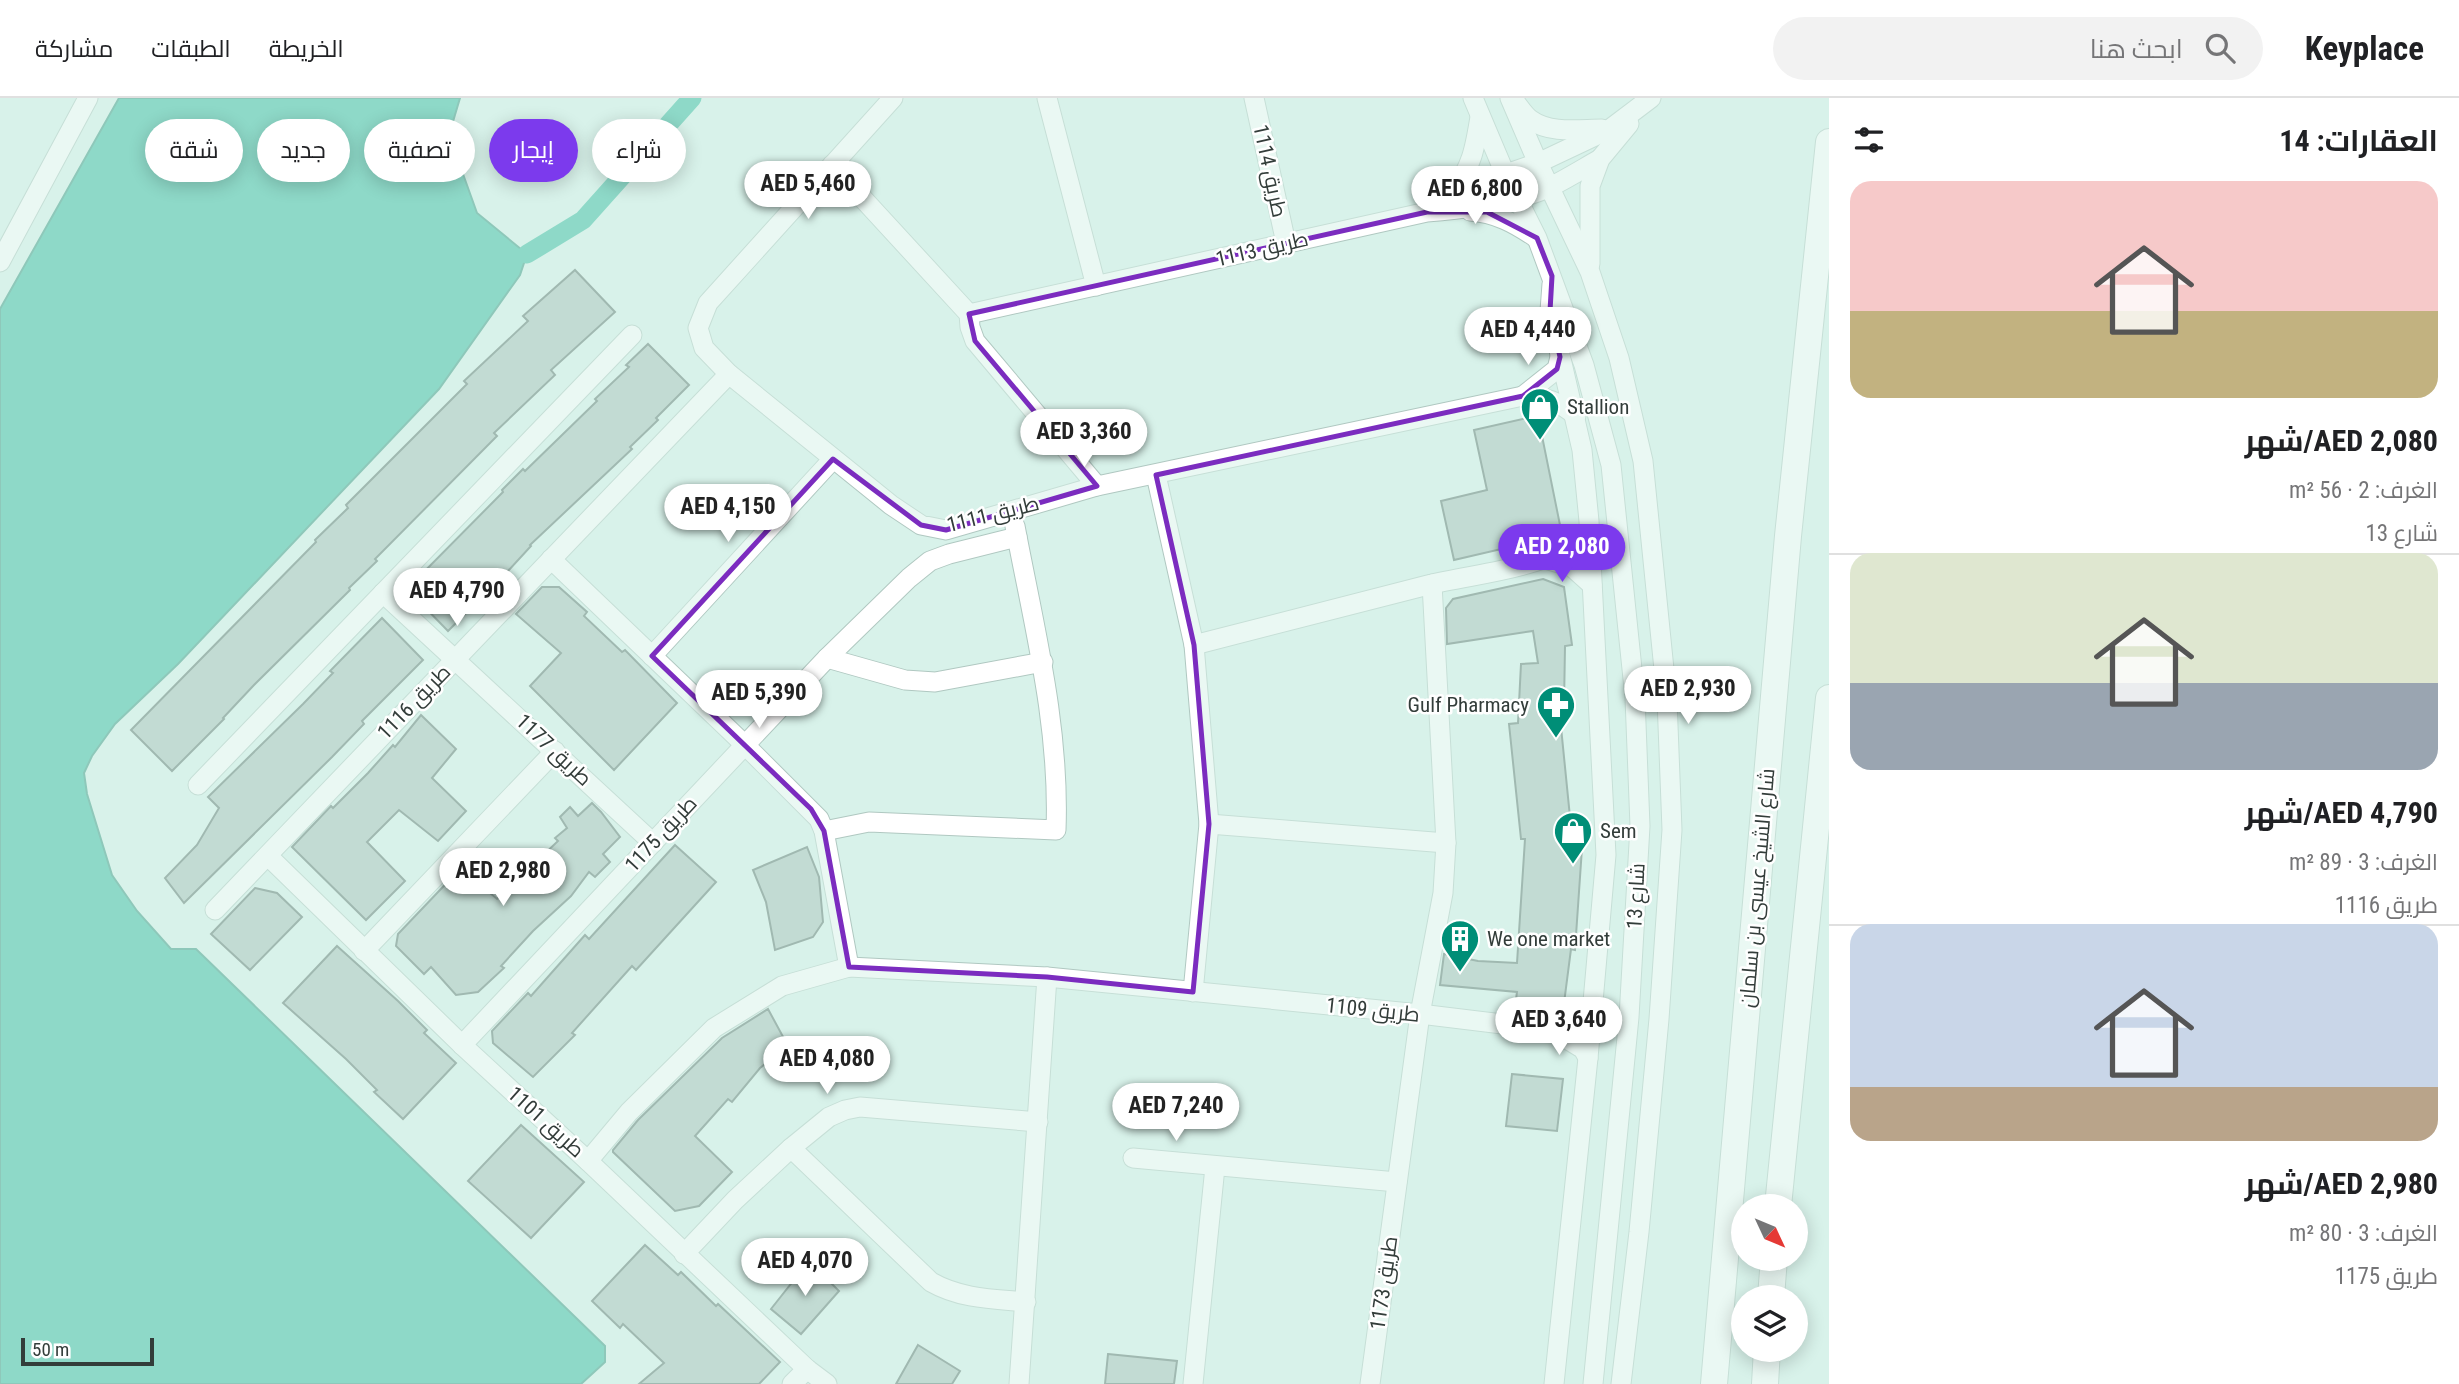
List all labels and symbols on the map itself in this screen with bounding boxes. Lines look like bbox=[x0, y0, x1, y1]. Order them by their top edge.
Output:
street label: طريق 1114 bbox=[1247, 122, 1292, 220]
pin: AED 5,460 bbox=[728, 162, 888, 221]
pin: AED 6,800 bbox=[1395, 166, 1555, 226]
street label: طريق 1113 bbox=[1213, 227, 1311, 272]
pin: AED 4,440 bbox=[1448, 308, 1608, 367]
shop icon: Stallion bbox=[1519, 386, 1561, 441]
place label: Stallion bbox=[1567, 395, 1629, 419]
pin: AED 3,360 bbox=[1004, 410, 1164, 469]
pin: AED 4,150 bbox=[648, 484, 808, 544]
street label: طريق 1111 bbox=[944, 491, 1042, 538]
pin: AED 2,080 bbox=[1482, 524, 1642, 584]
pin: AED 4,790 bbox=[377, 568, 537, 628]
street label: طريق 1116 bbox=[373, 660, 456, 745]
pin: AED 2,930 bbox=[1608, 666, 1768, 726]
pin: AED 5,390 bbox=[679, 670, 839, 730]
pharmacy icon: Gulf Pharmacy bbox=[1535, 684, 1577, 739]
place label: Gulf Pharmacy bbox=[1408, 693, 1529, 717]
street label: طريق 1177 bbox=[511, 709, 597, 792]
street label: شارع الشيخ عيسى بن سلمان bbox=[1735, 767, 1781, 1009]
street label: طريق 1175 bbox=[620, 791, 703, 877]
shop icon: Sem bbox=[1552, 810, 1594, 865]
place label: Sem bbox=[1600, 819, 1637, 843]
pin: AED 2,980 bbox=[423, 848, 583, 908]
street label: شارع 13 bbox=[1622, 862, 1652, 930]
building icon: We one market bbox=[1439, 918, 1481, 973]
place label: We one market bbox=[1487, 927, 1610, 951]
street label: طريق 1109 bbox=[1325, 993, 1421, 1028]
pin: AED 3,640 bbox=[1479, 998, 1639, 1057]
pin: AED 4,080 bbox=[747, 1037, 907, 1096]
street label: طريق 1101 bbox=[502, 1082, 589, 1163]
pin: AED 7,240 bbox=[1096, 1084, 1256, 1143]
north arrow bbox=[1731, 1194, 1808, 1270]
street label: طريق 1173 bbox=[1366, 1235, 1403, 1331]
pin: AED 4,070 bbox=[725, 1238, 885, 1298]
scale bar bbox=[21, 1335, 154, 1367]

